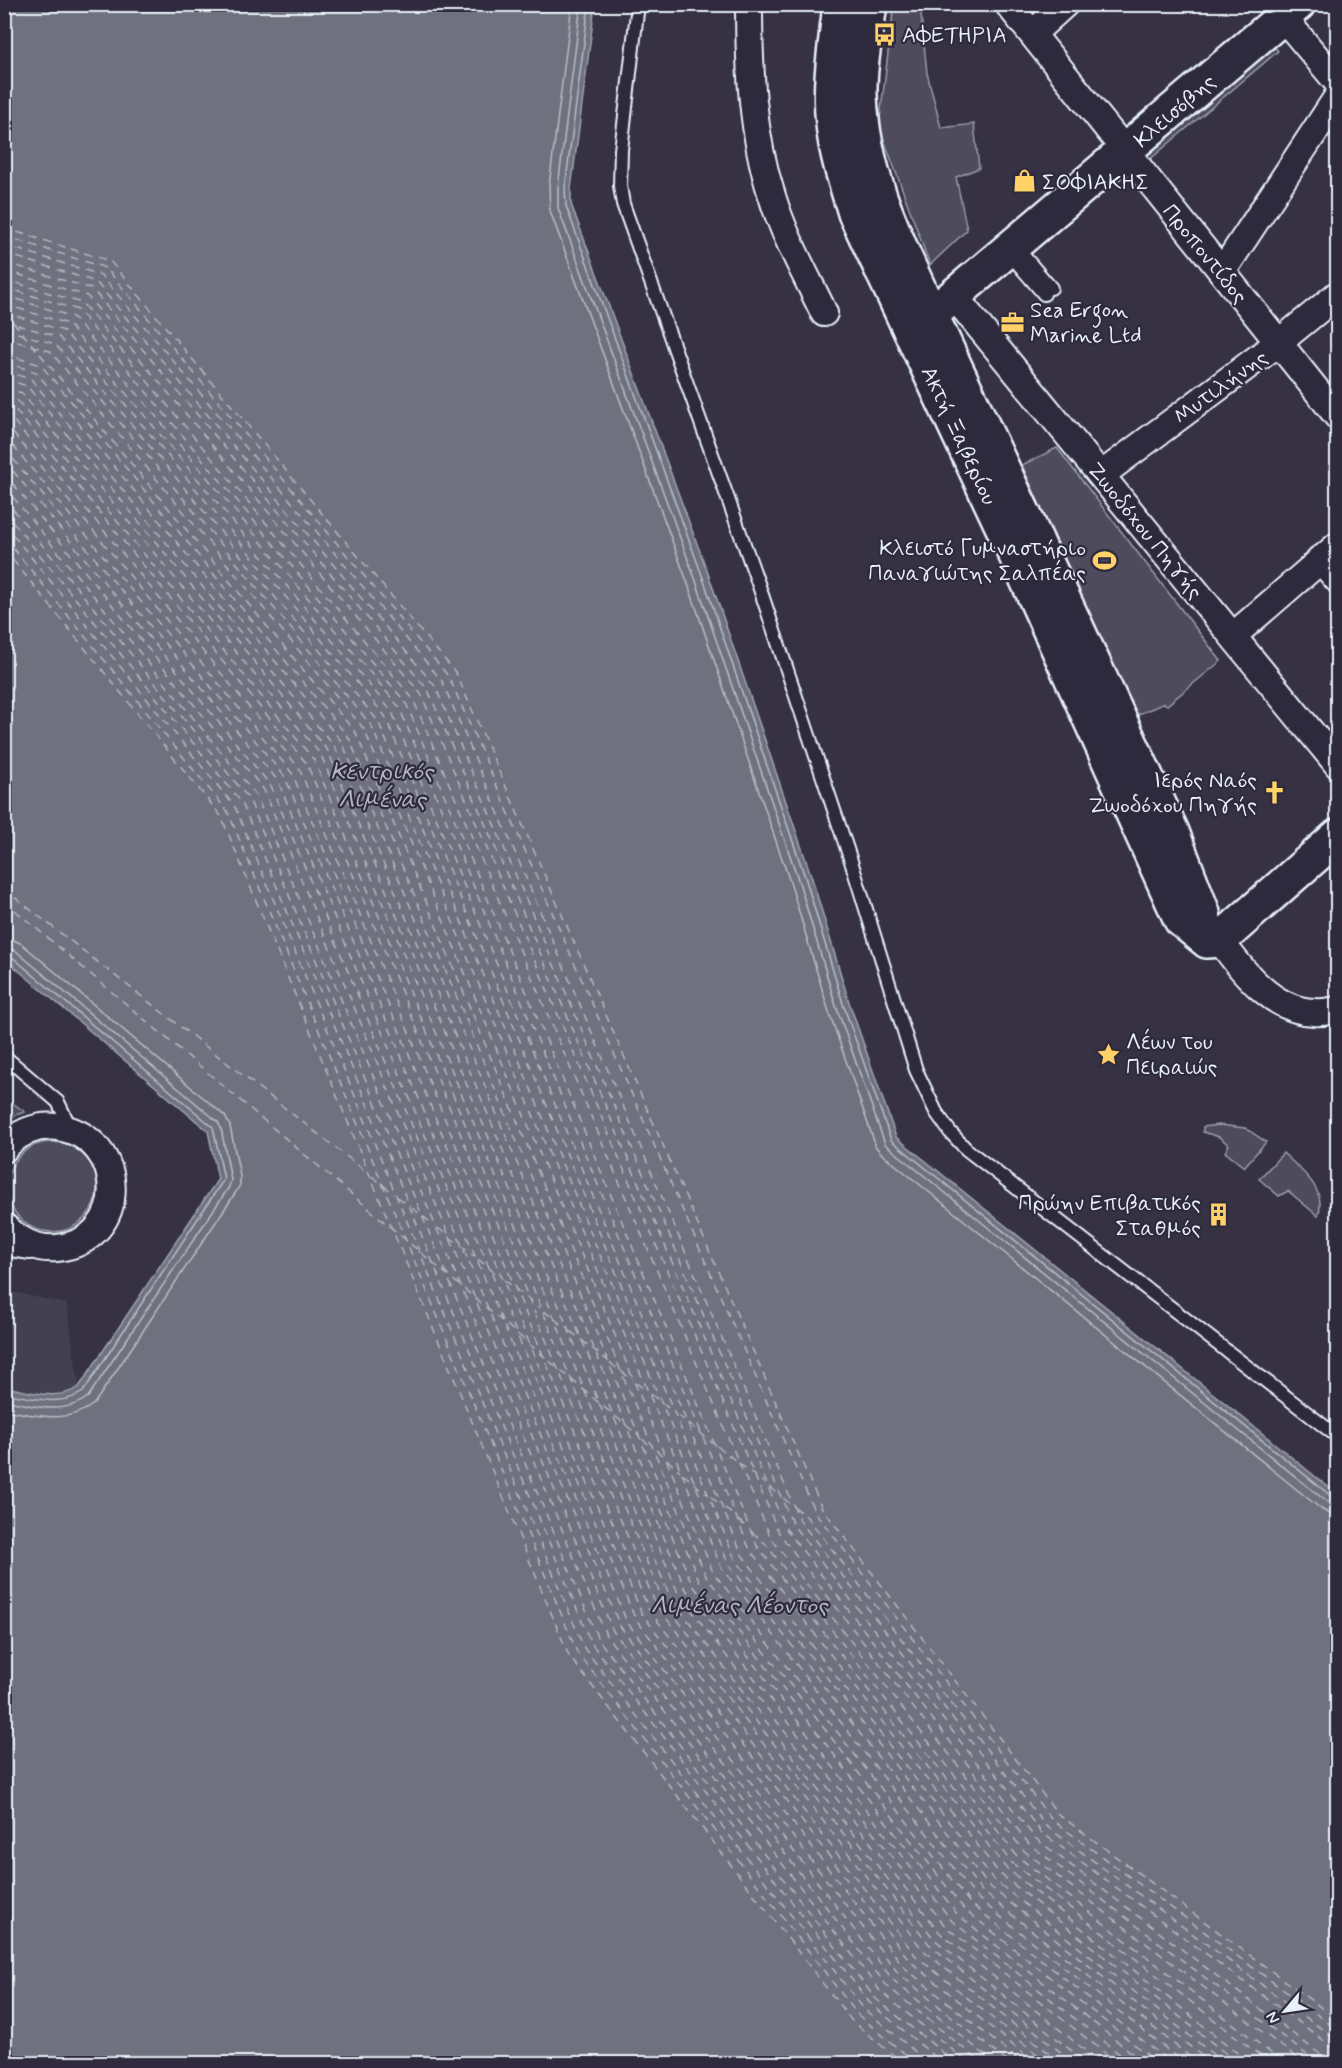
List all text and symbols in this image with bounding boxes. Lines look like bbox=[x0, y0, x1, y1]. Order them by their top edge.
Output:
bus stop icon: ΑΦΕΤΗΡΙΑ bbox=[871, 21, 897, 47]
place label: ΑΦΕΤΗΡΙΑ bbox=[902, 22, 1007, 50]
street label: Κλεισόβης bbox=[1129, 68, 1222, 155]
shop icon: ΣΟΦΙΑΚΗΣ bbox=[1011, 168, 1037, 194]
place label: ΣΟΦΙΑΚΗΣ bbox=[1042, 169, 1149, 197]
street label: Προποντίδος bbox=[1156, 199, 1253, 310]
place label: Sea Ergon Marine Ltd bbox=[1030, 297, 1142, 350]
office icon: Sea Ergon Marine Ltd bbox=[999, 309, 1025, 335]
street label: Μυτιλήνης bbox=[1169, 344, 1274, 431]
street label: Ακτή Ξαβερίου bbox=[914, 362, 1003, 510]
street label: Ζωοδόχου Πηγής bbox=[1081, 457, 1208, 606]
place label: Κλειστό Γυμναστήριο Παναγιώτης Σαλπέας bbox=[868, 535, 1086, 588]
sports icon: Κλειστό Γυμναστήριο Παναγιώτης Σαλπέας bbox=[1091, 547, 1117, 573]
water label: Κεντρικός Λιμένας bbox=[330, 757, 435, 816]
place label: Ιερός Ναός Ζωοδόχου Πηγής bbox=[1088, 767, 1257, 820]
church icon: Ιερός Ναός Ζωοδόχου Πηγής bbox=[1262, 779, 1288, 805]
place label: Λέων του Πειραιώς bbox=[1126, 1028, 1217, 1082]
place icon: Λέων του Πειραιώς bbox=[1095, 1041, 1121, 1067]
place label: Πρώην Επιβατικός Σταθμός bbox=[1018, 1190, 1201, 1243]
building icon: Πρώην Επιβατικός Σταθμός bbox=[1206, 1202, 1232, 1228]
water label: Λιμένας Λέοντος bbox=[651, 1590, 829, 1622]
north arrow bbox=[1255, 1981, 1315, 2041]
text: N bbox=[1261, 2008, 1285, 2027]

